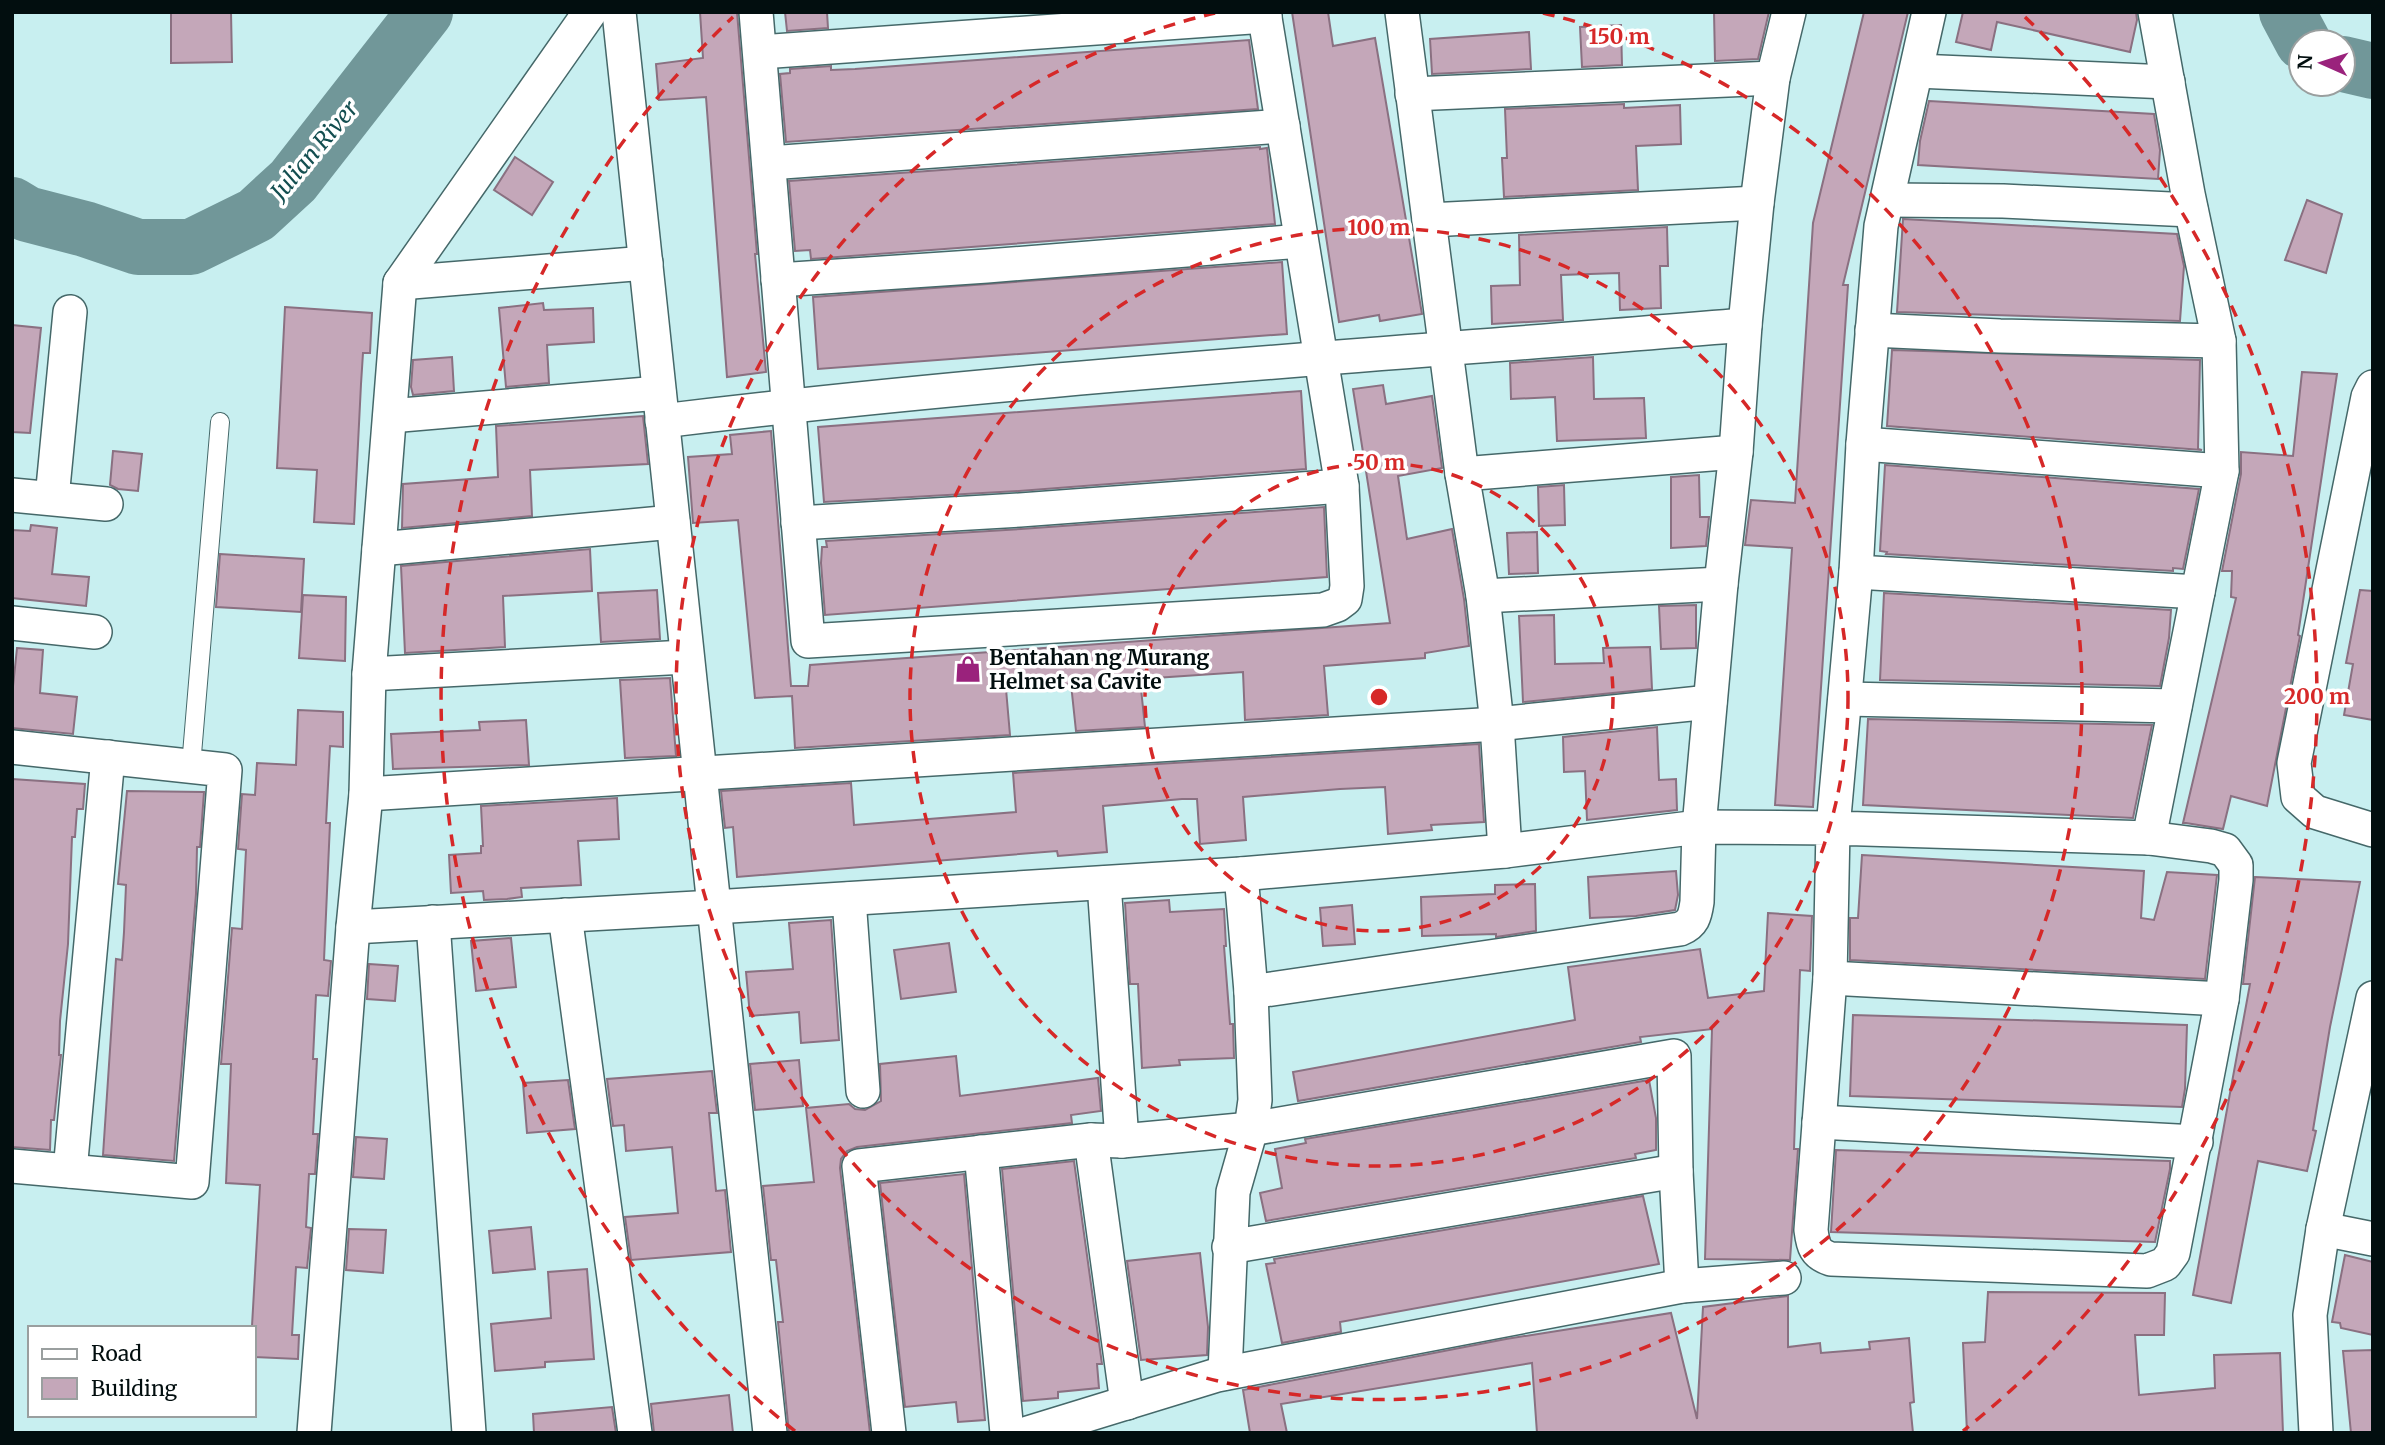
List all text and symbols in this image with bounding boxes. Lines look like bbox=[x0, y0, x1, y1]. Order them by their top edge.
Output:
text: 150 m bbox=[1588, 23, 1650, 50]
north arrow bbox=[2287, 28, 2357, 98]
text: N bbox=[2293, 54, 2317, 70]
water label: Julian River bbox=[262, 94, 364, 208]
text: 100 m bbox=[1348, 214, 1410, 241]
text: 50 m bbox=[1353, 449, 1405, 476]
place label: Bentahan ng Murang Helmet sa Cavite bbox=[989, 644, 1210, 695]
shop icon: Bentahan ng Murang Helmet sa Cavite bbox=[953, 654, 983, 684]
text: 200 m bbox=[2284, 683, 2350, 710]
centre of rings bbox=[1367, 685, 1391, 709]
legend bbox=[28, 1326, 256, 1417]
text: Road bbox=[91, 1340, 142, 1367]
text: Building bbox=[91, 1375, 178, 1402]

